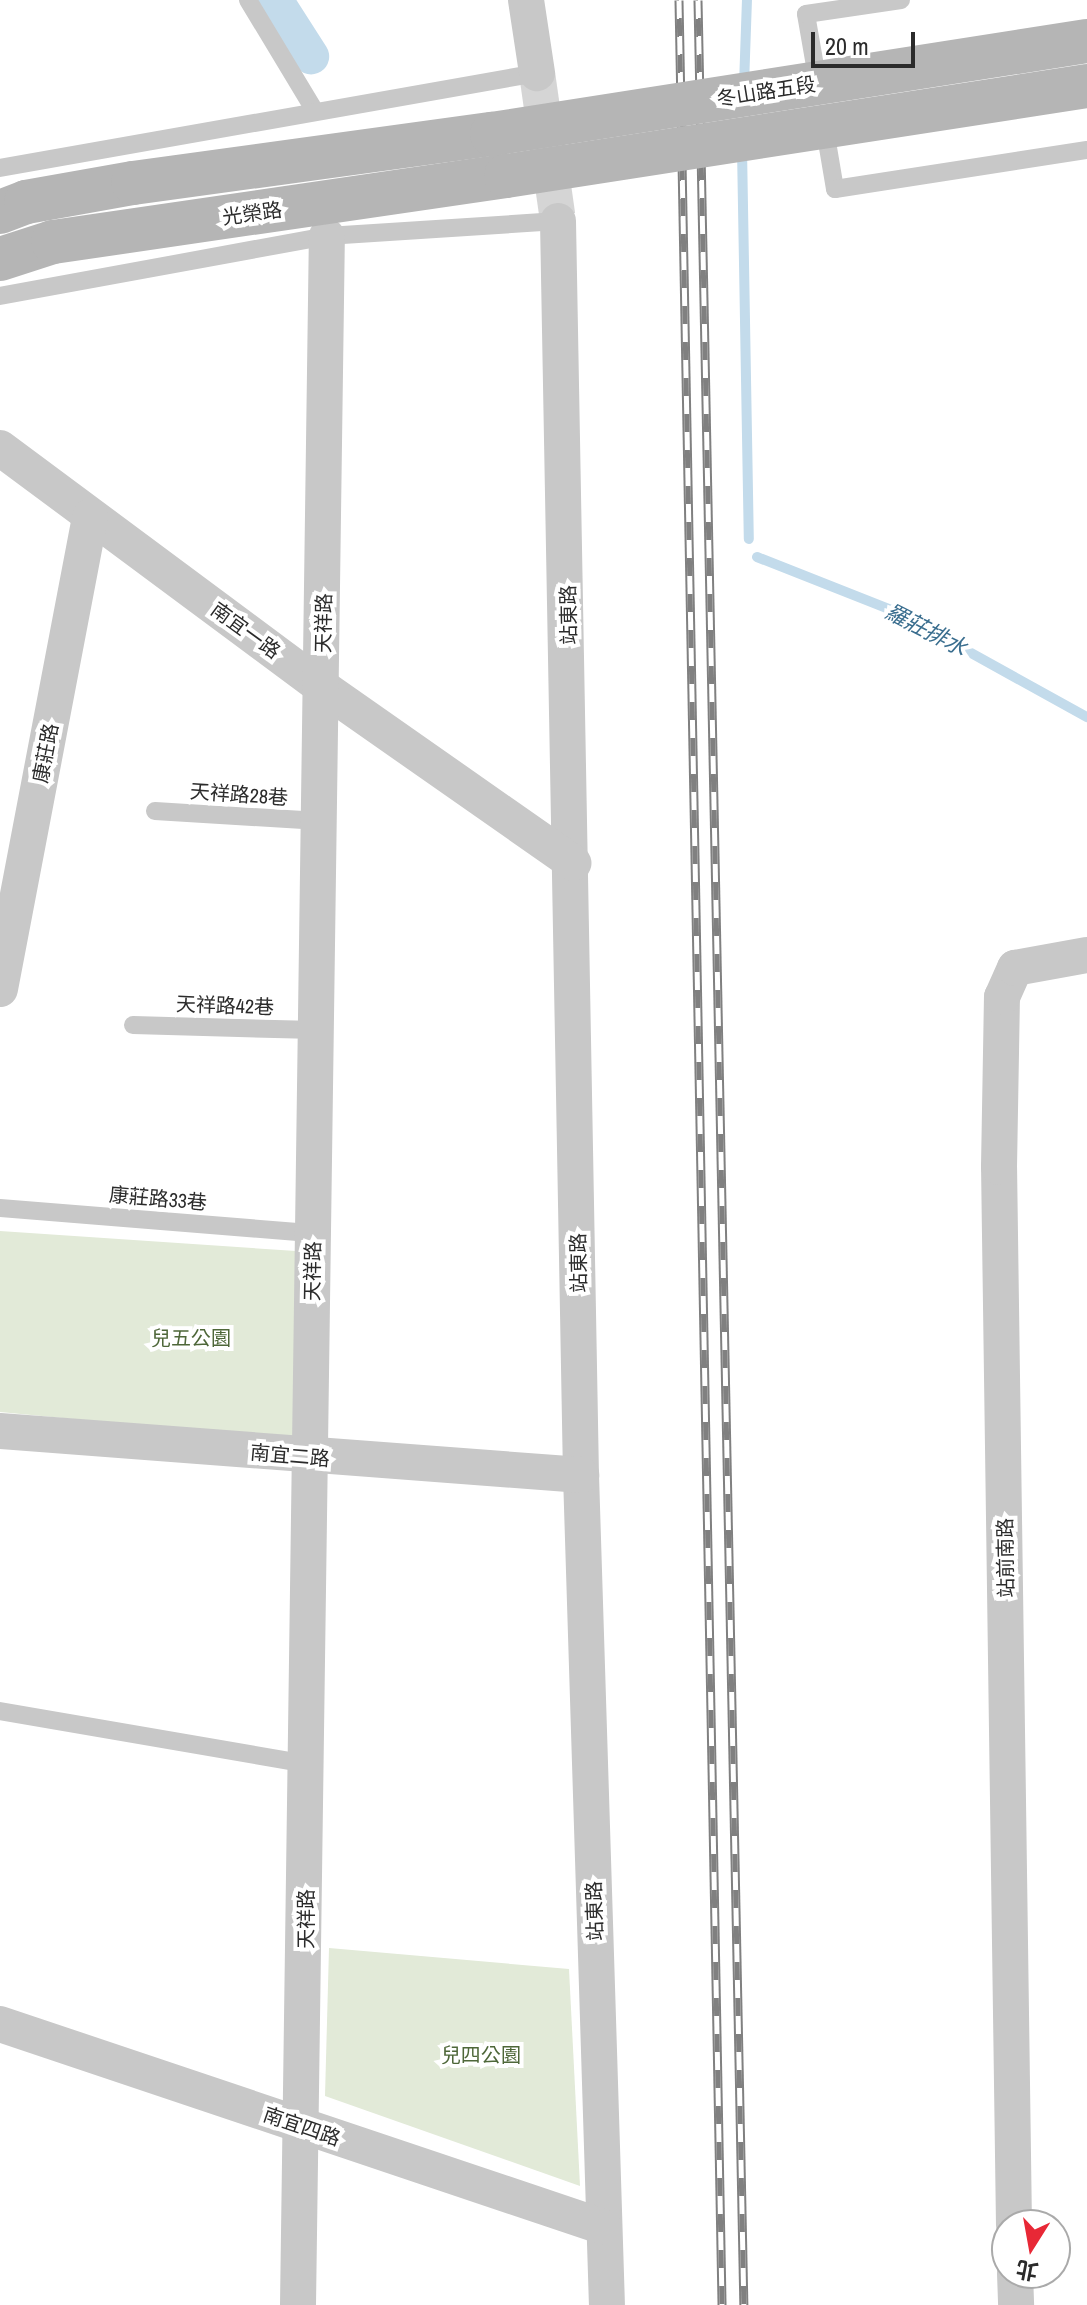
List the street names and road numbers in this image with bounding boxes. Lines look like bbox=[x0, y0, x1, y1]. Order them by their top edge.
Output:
street label: 冬山路五段 bbox=[715, 71, 817, 111]
street label: 光榮路 bbox=[221, 197, 283, 229]
street label: 站東路 bbox=[555, 585, 581, 645]
street label: 天祥路 bbox=[310, 593, 336, 653]
street label: 南宜一路 bbox=[207, 597, 285, 663]
street label: 康莊路 bbox=[27, 721, 63, 785]
street label: 天祥路28巷 bbox=[189, 779, 289, 809]
street label: 天祥路42巷 bbox=[175, 991, 275, 1019]
street label: 康莊路33巷 bbox=[108, 1182, 208, 1214]
street label: 站東路 bbox=[565, 1233, 591, 1293]
street label: 天祥路 bbox=[299, 1241, 325, 1301]
street label: 南宜二路 bbox=[249, 1440, 331, 1470]
street label: 站前南路 bbox=[992, 1518, 1018, 1598]
street label: 站東路 bbox=[581, 1881, 607, 1941]
street label: 天祥路 bbox=[293, 1889, 317, 1949]
street label: 南宜四路 bbox=[260, 2102, 344, 2150]

